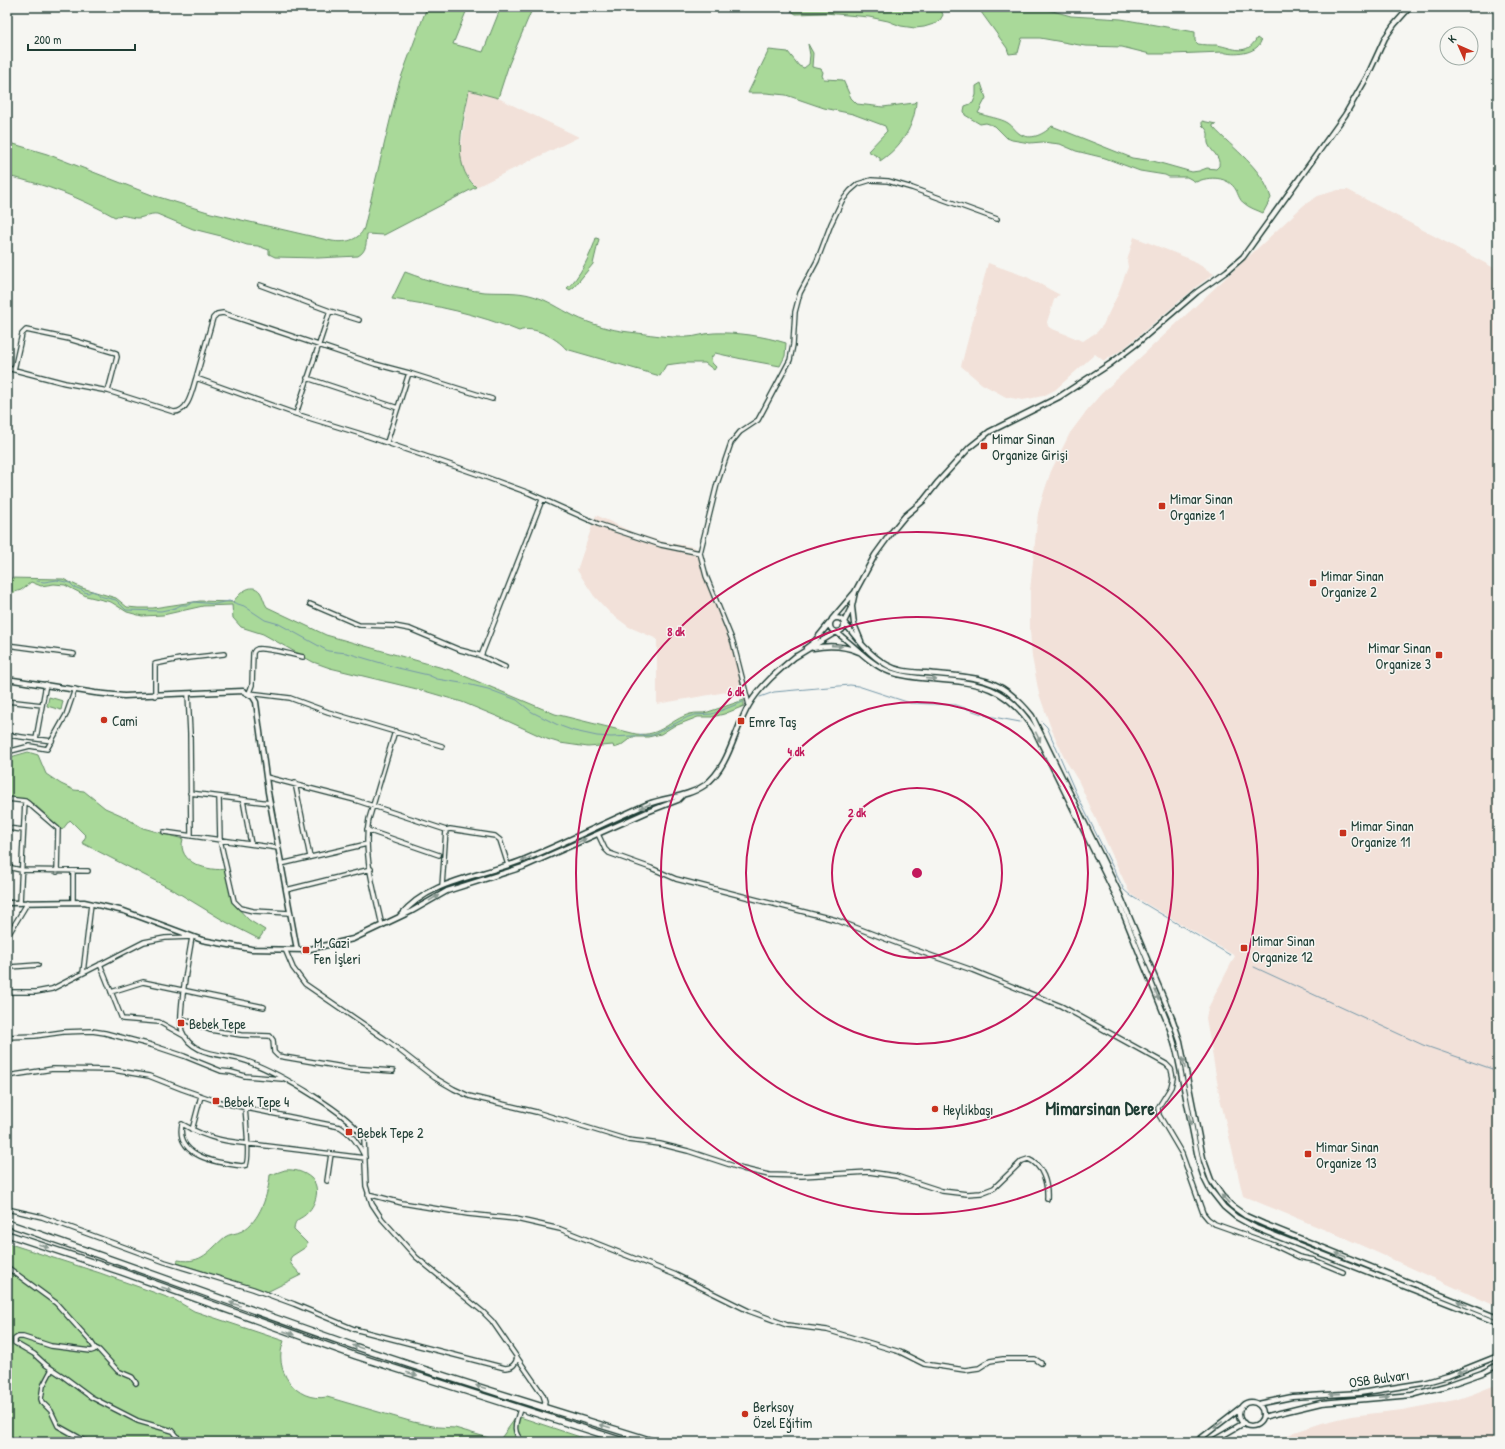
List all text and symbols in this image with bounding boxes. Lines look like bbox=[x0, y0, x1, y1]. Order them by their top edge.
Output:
scale bar bbox=[28, 26, 135, 52]
north arrow bbox=[1439, 26, 1479, 66]
text: 200 m bbox=[34, 31, 61, 48]
text: K bbox=[1445, 32, 1459, 46]
place label: Mimar Sinan Organize Girişi bbox=[992, 429, 1068, 465]
marker: Mimar Sinan Organize Girişi bbox=[979, 441, 989, 451]
place label: Mimar Sinan Organize 1 bbox=[1170, 489, 1233, 525]
marker: Mimar Sinan Organize 1 bbox=[1157, 501, 1167, 511]
place label: Mimar Sinan Organize 2 bbox=[1321, 566, 1384, 602]
marker: Mimar Sinan Organize 2 bbox=[1308, 578, 1318, 588]
text: 8 dk bbox=[667, 623, 685, 640]
place label: Mimar Sinan Organize 3 bbox=[1368, 638, 1431, 674]
one-way arrow bbox=[831, 643, 843, 650]
marker: Mimar Sinan Organize 3 bbox=[1434, 650, 1444, 660]
one-way arrow bbox=[925, 676, 937, 683]
text: 6 dk bbox=[727, 683, 745, 700]
place label: Cami bbox=[112, 711, 138, 730]
place label: Emre Taş bbox=[749, 712, 796, 731]
marker: Cami bbox=[99, 715, 109, 725]
marker: Emre Taş bbox=[736, 716, 746, 726]
one-way arrow bbox=[1035, 732, 1041, 743]
text: 4 dk bbox=[788, 743, 804, 760]
one-way arrow bbox=[638, 803, 650, 809]
text: 2 dk bbox=[848, 804, 866, 821]
place label: Mimar Sinan Organize 11 bbox=[1351, 816, 1414, 852]
marker: Mimar Sinan Organize 11 bbox=[1338, 828, 1348, 838]
one-way arrow bbox=[576, 838, 587, 844]
one-way arrow bbox=[519, 856, 531, 862]
centre of rings bbox=[910, 866, 924, 880]
one-way arrow bbox=[428, 894, 440, 901]
place label: Mimar Sinan Organize 12 bbox=[1252, 931, 1315, 967]
place label: M. Gazi Fen İşleri bbox=[313, 933, 361, 968]
marker: Mimar Sinan Organize 12 bbox=[1239, 943, 1249, 953]
marker: M. Gazi Fen İşleri bbox=[301, 945, 311, 955]
one-way arrow bbox=[1154, 990, 1160, 1002]
place label: Bebek Tepe bbox=[189, 1014, 246, 1034]
marker: Bebek Tepe bbox=[176, 1018, 186, 1028]
one-way arrow bbox=[1181, 1057, 1187, 1069]
place label: Bebek Tepe 4 bbox=[224, 1092, 289, 1112]
marker: Bebek Tepe 4 bbox=[211, 1096, 221, 1106]
district label: Mimarsinan Dere bbox=[1045, 1096, 1155, 1121]
place label: Heylikbaşı bbox=[943, 1100, 994, 1120]
marker: Heylikbaşı bbox=[930, 1104, 940, 1114]
one-way arrow bbox=[1188, 1114, 1194, 1126]
place label: Bebek Tepe 2 bbox=[357, 1123, 424, 1143]
marker: Bebek Tepe 2 bbox=[344, 1127, 354, 1137]
place label: Mimar Sinan Organize 13 bbox=[1316, 1137, 1379, 1173]
marker: Mimar Sinan Organize 13 bbox=[1303, 1149, 1313, 1159]
one-way arrow bbox=[1220, 1194, 1230, 1204]
one-way arrow bbox=[39, 1243, 51, 1249]
one-way arrow bbox=[1336, 1252, 1347, 1258]
one-way arrow bbox=[161, 1286, 173, 1292]
one-way arrow bbox=[1455, 1300, 1467, 1306]
one-way arrow bbox=[229, 1301, 241, 1307]
one-way arrow bbox=[284, 1330, 296, 1336]
one-way arrow bbox=[351, 1344, 363, 1350]
street label: OSB Bulvarı bbox=[1348, 1364, 1410, 1392]
one-way arrow bbox=[1456, 1368, 1468, 1374]
one-way arrow bbox=[407, 1372, 419, 1378]
one-way arrow bbox=[475, 1384, 487, 1390]
one-way arrow bbox=[1329, 1391, 1341, 1398]
one-way arrow bbox=[1378, 1394, 1390, 1400]
place label: Berksoy Özel Eğitim bbox=[753, 1397, 812, 1433]
marker: Berksoy Özel Eğitim bbox=[740, 1409, 750, 1419]
one-way arrow bbox=[1213, 1421, 1224, 1429]
one-way arrow bbox=[599, 1423, 611, 1429]

